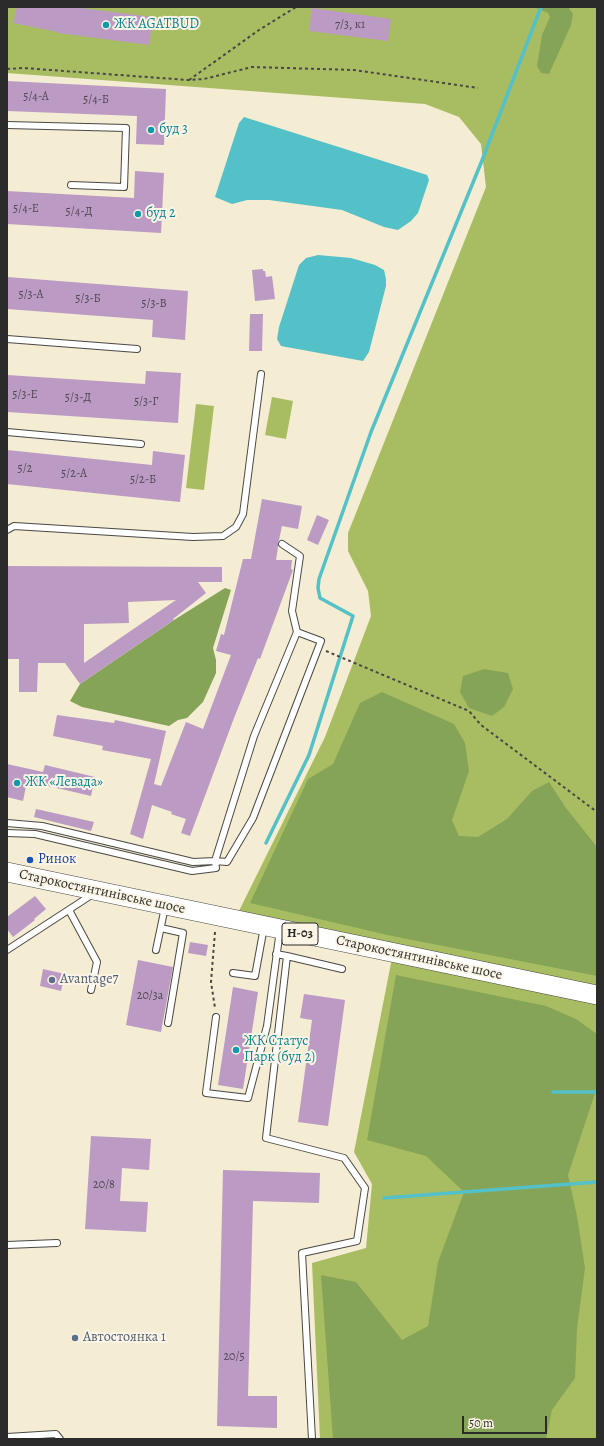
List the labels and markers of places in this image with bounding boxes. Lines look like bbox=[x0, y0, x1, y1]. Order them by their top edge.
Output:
place label: ЖК AGATBUD bbox=[114, 17, 199, 33]
marker: ЖК AGATBUD bbox=[101, 20, 111, 30]
place label: буд 3 bbox=[159, 122, 188, 138]
marker: буд 3 bbox=[146, 125, 156, 135]
place label: буд 2 bbox=[146, 206, 176, 222]
marker: буд 2 bbox=[133, 209, 143, 219]
place label: ЖК «Левада» bbox=[25, 775, 103, 791]
marker: ЖК «Левада» bbox=[12, 778, 22, 788]
place label: Ринок bbox=[38, 852, 76, 868]
marker: Ринок bbox=[25, 855, 35, 865]
place label: Avantage7 bbox=[60, 972, 118, 988]
marker: Avantage7 bbox=[47, 975, 57, 985]
place label: ЖК Статус Парк (буд 2) bbox=[244, 1034, 315, 1066]
marker: ЖК Статус Парк (буд 2) bbox=[231, 1045, 241, 1055]
place label: Автостоянка 1 bbox=[83, 1330, 166, 1346]
marker: Автостоянка 1 bbox=[70, 1333, 80, 1343]

